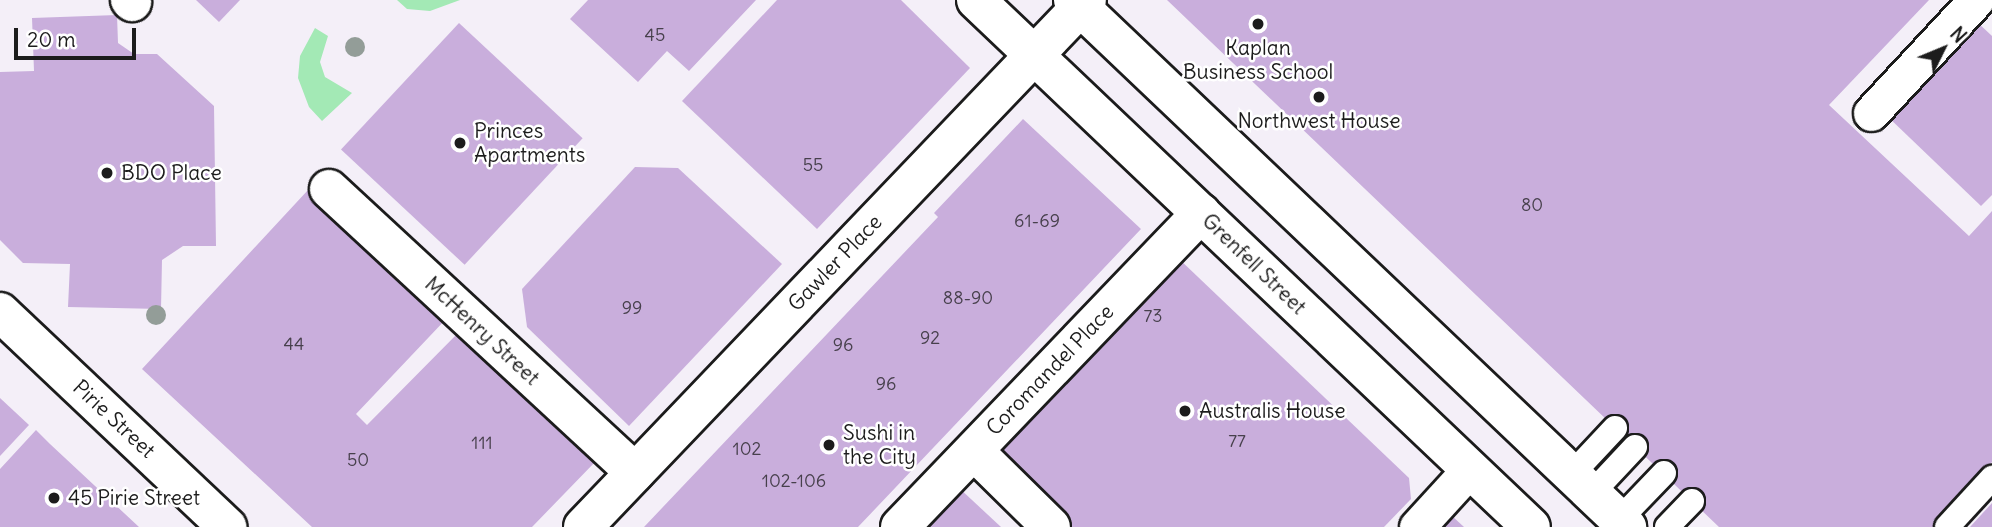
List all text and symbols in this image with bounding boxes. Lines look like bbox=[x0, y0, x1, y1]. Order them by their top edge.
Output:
scale bar bbox=[18, 14, 140, 58]
north arrow bbox=[1908, 14, 1978, 84]
marker: Kaplan Business School bbox=[1250, 16, 1266, 32]
text: N bbox=[1945, 22, 1972, 48]
house number: 45 bbox=[645, 24, 665, 46]
text: 20 m bbox=[27, 26, 76, 53]
place label: Kaplan Business School bbox=[1183, 35, 1333, 85]
marker: Northwest House bbox=[1311, 89, 1327, 105]
place label: Northwest House bbox=[1237, 108, 1401, 134]
place label: Princes Apartments bbox=[474, 118, 585, 168]
marker: Princes Apartments bbox=[452, 135, 468, 151]
house number: 55 bbox=[803, 154, 823, 176]
place label: BDO Place bbox=[121, 160, 222, 186]
marker: BDO Place bbox=[99, 165, 115, 181]
house number: 80 bbox=[1521, 194, 1543, 216]
street label: Grenfell Street bbox=[1197, 208, 1311, 320]
street label: Gawler Place bbox=[783, 210, 887, 316]
house number: 61-69 bbox=[1014, 210, 1060, 232]
street label: McHenry Street bbox=[419, 271, 545, 391]
house number: 88-90 bbox=[943, 287, 993, 309]
house number: 99 bbox=[622, 297, 642, 319]
street label: Coromandel Place bbox=[981, 299, 1119, 441]
house number: 73 bbox=[1143, 305, 1163, 327]
house number: 92 bbox=[920, 327, 940, 349]
house number: 44 bbox=[284, 333, 304, 355]
house number: 96 bbox=[833, 334, 853, 356]
house number: 96 bbox=[876, 373, 896, 395]
street label: Pirie Street bbox=[68, 375, 160, 463]
place label: Australis House bbox=[1199, 398, 1346, 424]
marker: Australis House bbox=[1177, 403, 1193, 419]
place label: Sushi in the City bbox=[843, 420, 916, 470]
house number: 77 bbox=[1228, 430, 1246, 452]
house number: 111 bbox=[471, 432, 493, 454]
marker: Sushi in the City bbox=[821, 437, 837, 453]
house number: 102 bbox=[733, 438, 761, 460]
house number: 50 bbox=[347, 449, 369, 471]
house number: 102-106 bbox=[762, 470, 826, 492]
place label: 45 Pirie Street bbox=[68, 485, 200, 511]
marker: 45 Pirie Street bbox=[46, 490, 62, 506]

